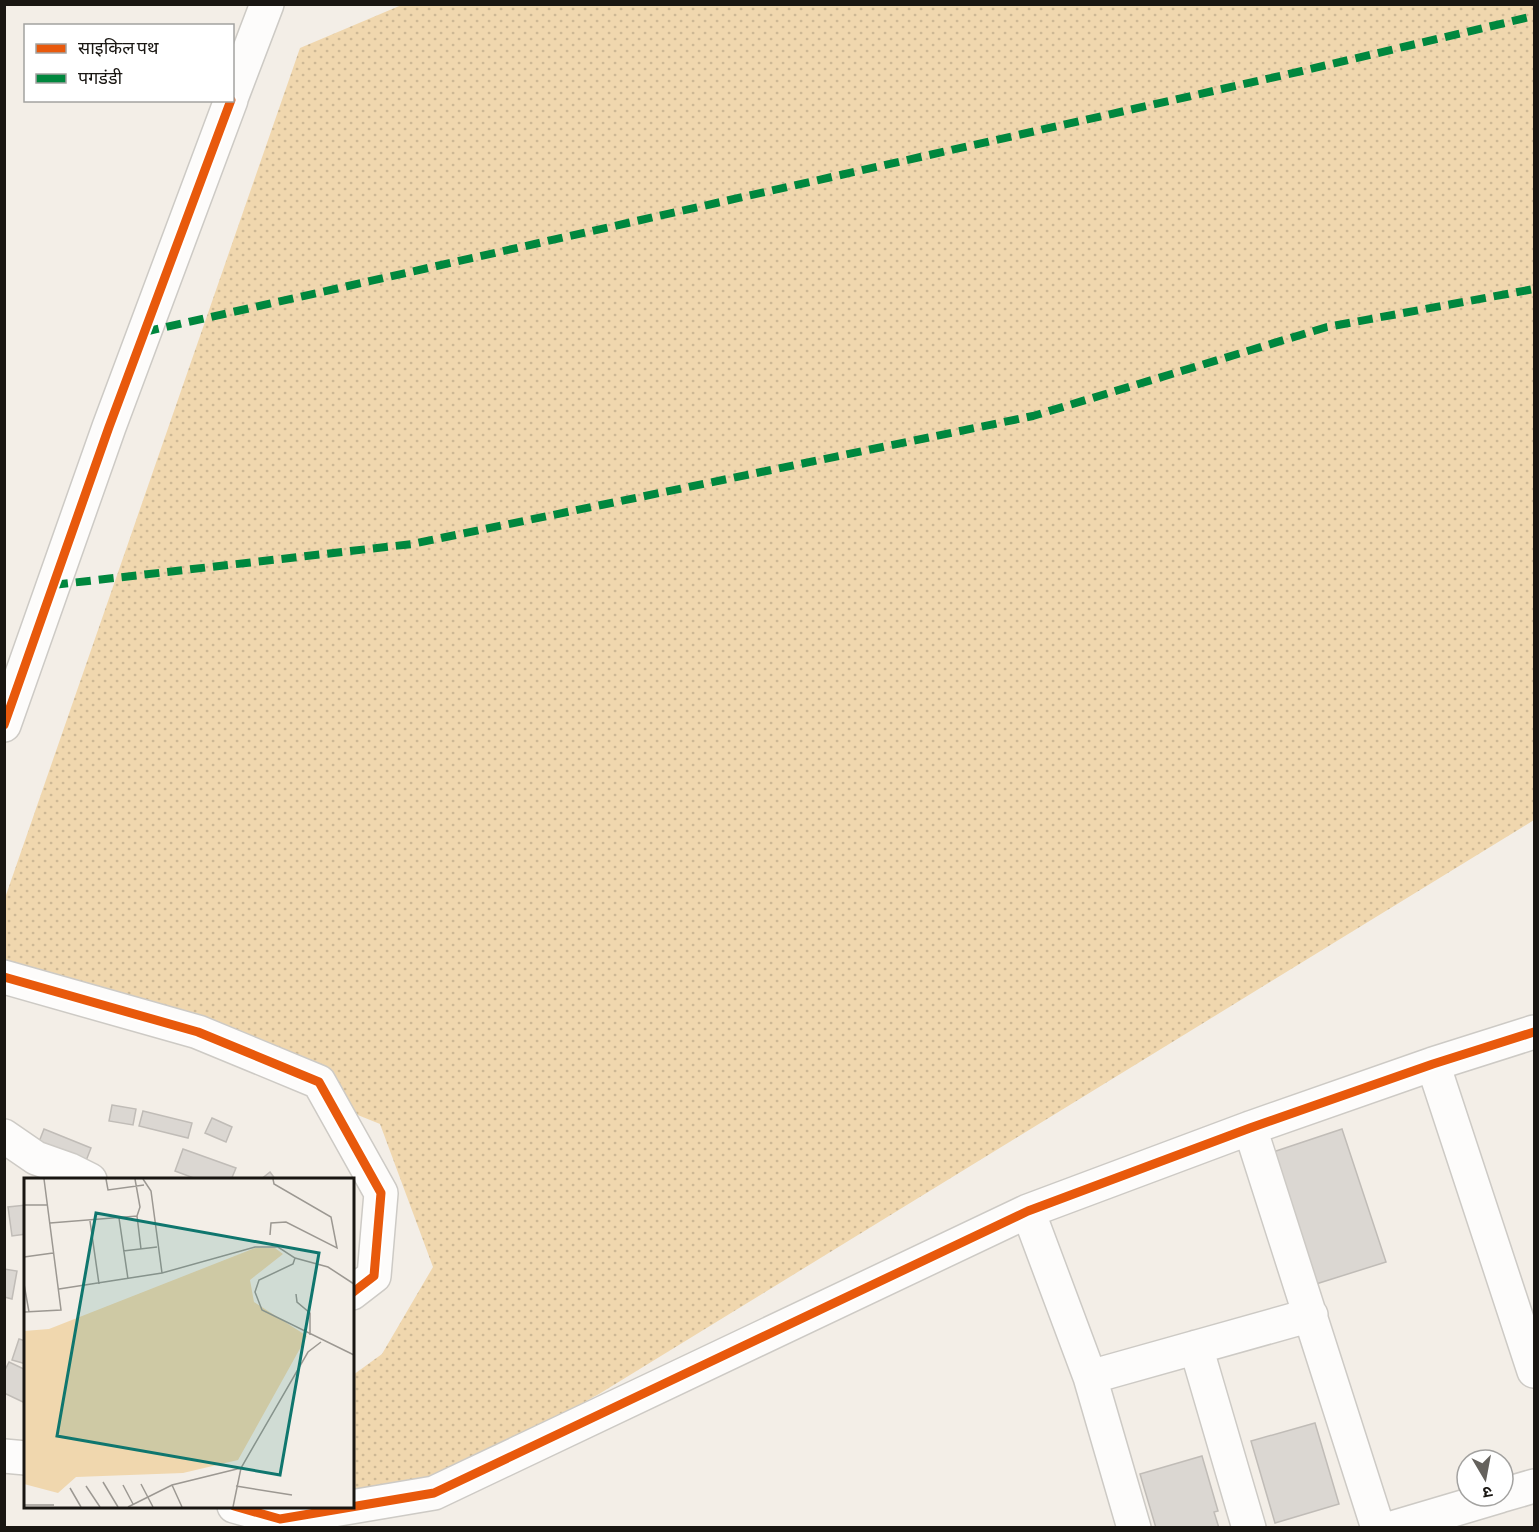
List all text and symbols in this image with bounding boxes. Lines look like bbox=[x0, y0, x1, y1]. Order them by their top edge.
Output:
legend bbox=[24, 24, 234, 102]
text: साइकिल पथ bbox=[78, 37, 159, 58]
text: पगडंडी bbox=[78, 67, 123, 88]
inset map bbox=[24, 1178, 354, 1508]
north arrow bbox=[1455, 1448, 1515, 1508]
text: उ bbox=[1481, 1483, 1494, 1503]

